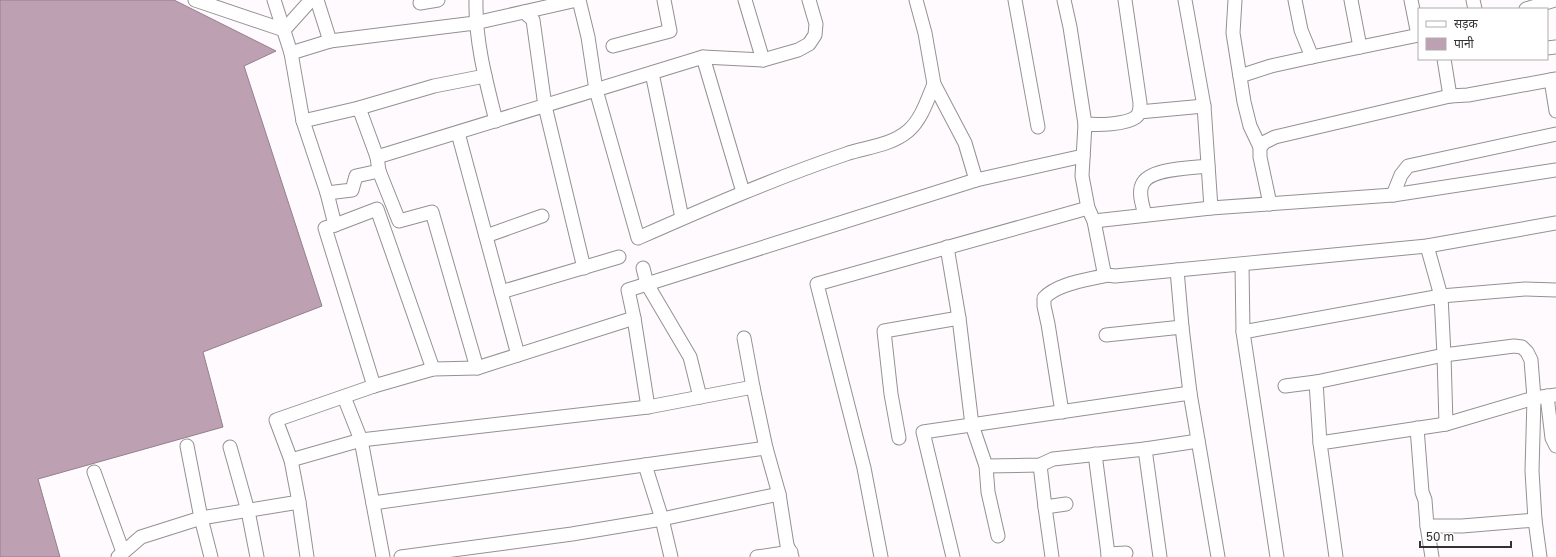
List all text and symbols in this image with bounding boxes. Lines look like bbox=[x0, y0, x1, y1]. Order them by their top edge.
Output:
legend bbox=[1418, 8, 1548, 60]
text: सड़क bbox=[1454, 16, 1479, 31]
text: पानी bbox=[1454, 36, 1475, 51]
scale bar bbox=[1420, 523, 1511, 549]
text: 50 m bbox=[1426, 529, 1454, 544]

